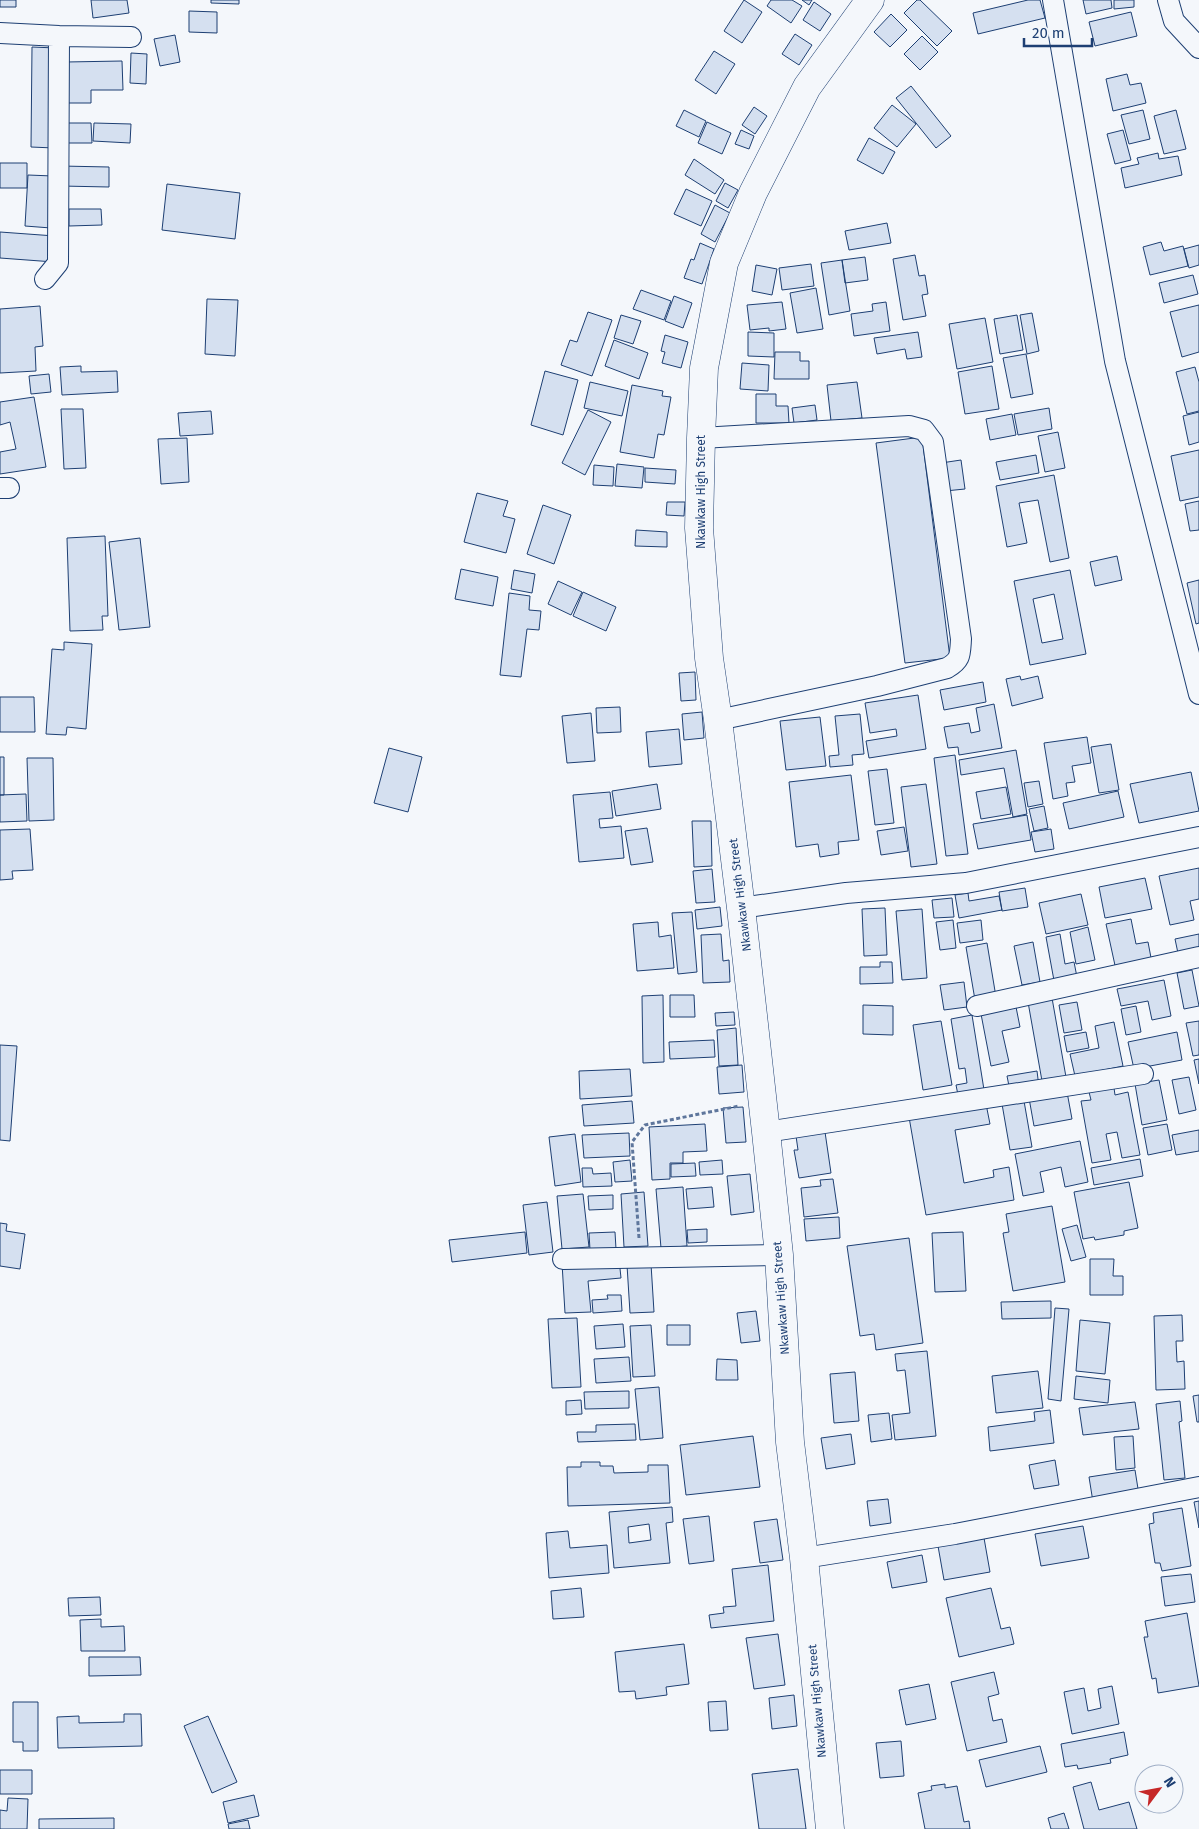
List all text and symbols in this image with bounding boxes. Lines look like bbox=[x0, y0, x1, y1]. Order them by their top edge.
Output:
scale bar bbox=[1024, 15, 1092, 47]
text: 20 m bbox=[1032, 24, 1065, 42]
street label: Nkawkaw High Street bbox=[694, 434, 708, 549]
street label: Nkawkaw High Street bbox=[726, 837, 754, 952]
street label: Nkawkaw High Street bbox=[770, 1240, 792, 1355]
street label: Nkawkaw High Street bbox=[805, 1643, 829, 1758]
north arrow bbox=[1134, 1764, 1184, 1814]
text: N bbox=[1160, 1774, 1179, 1791]

